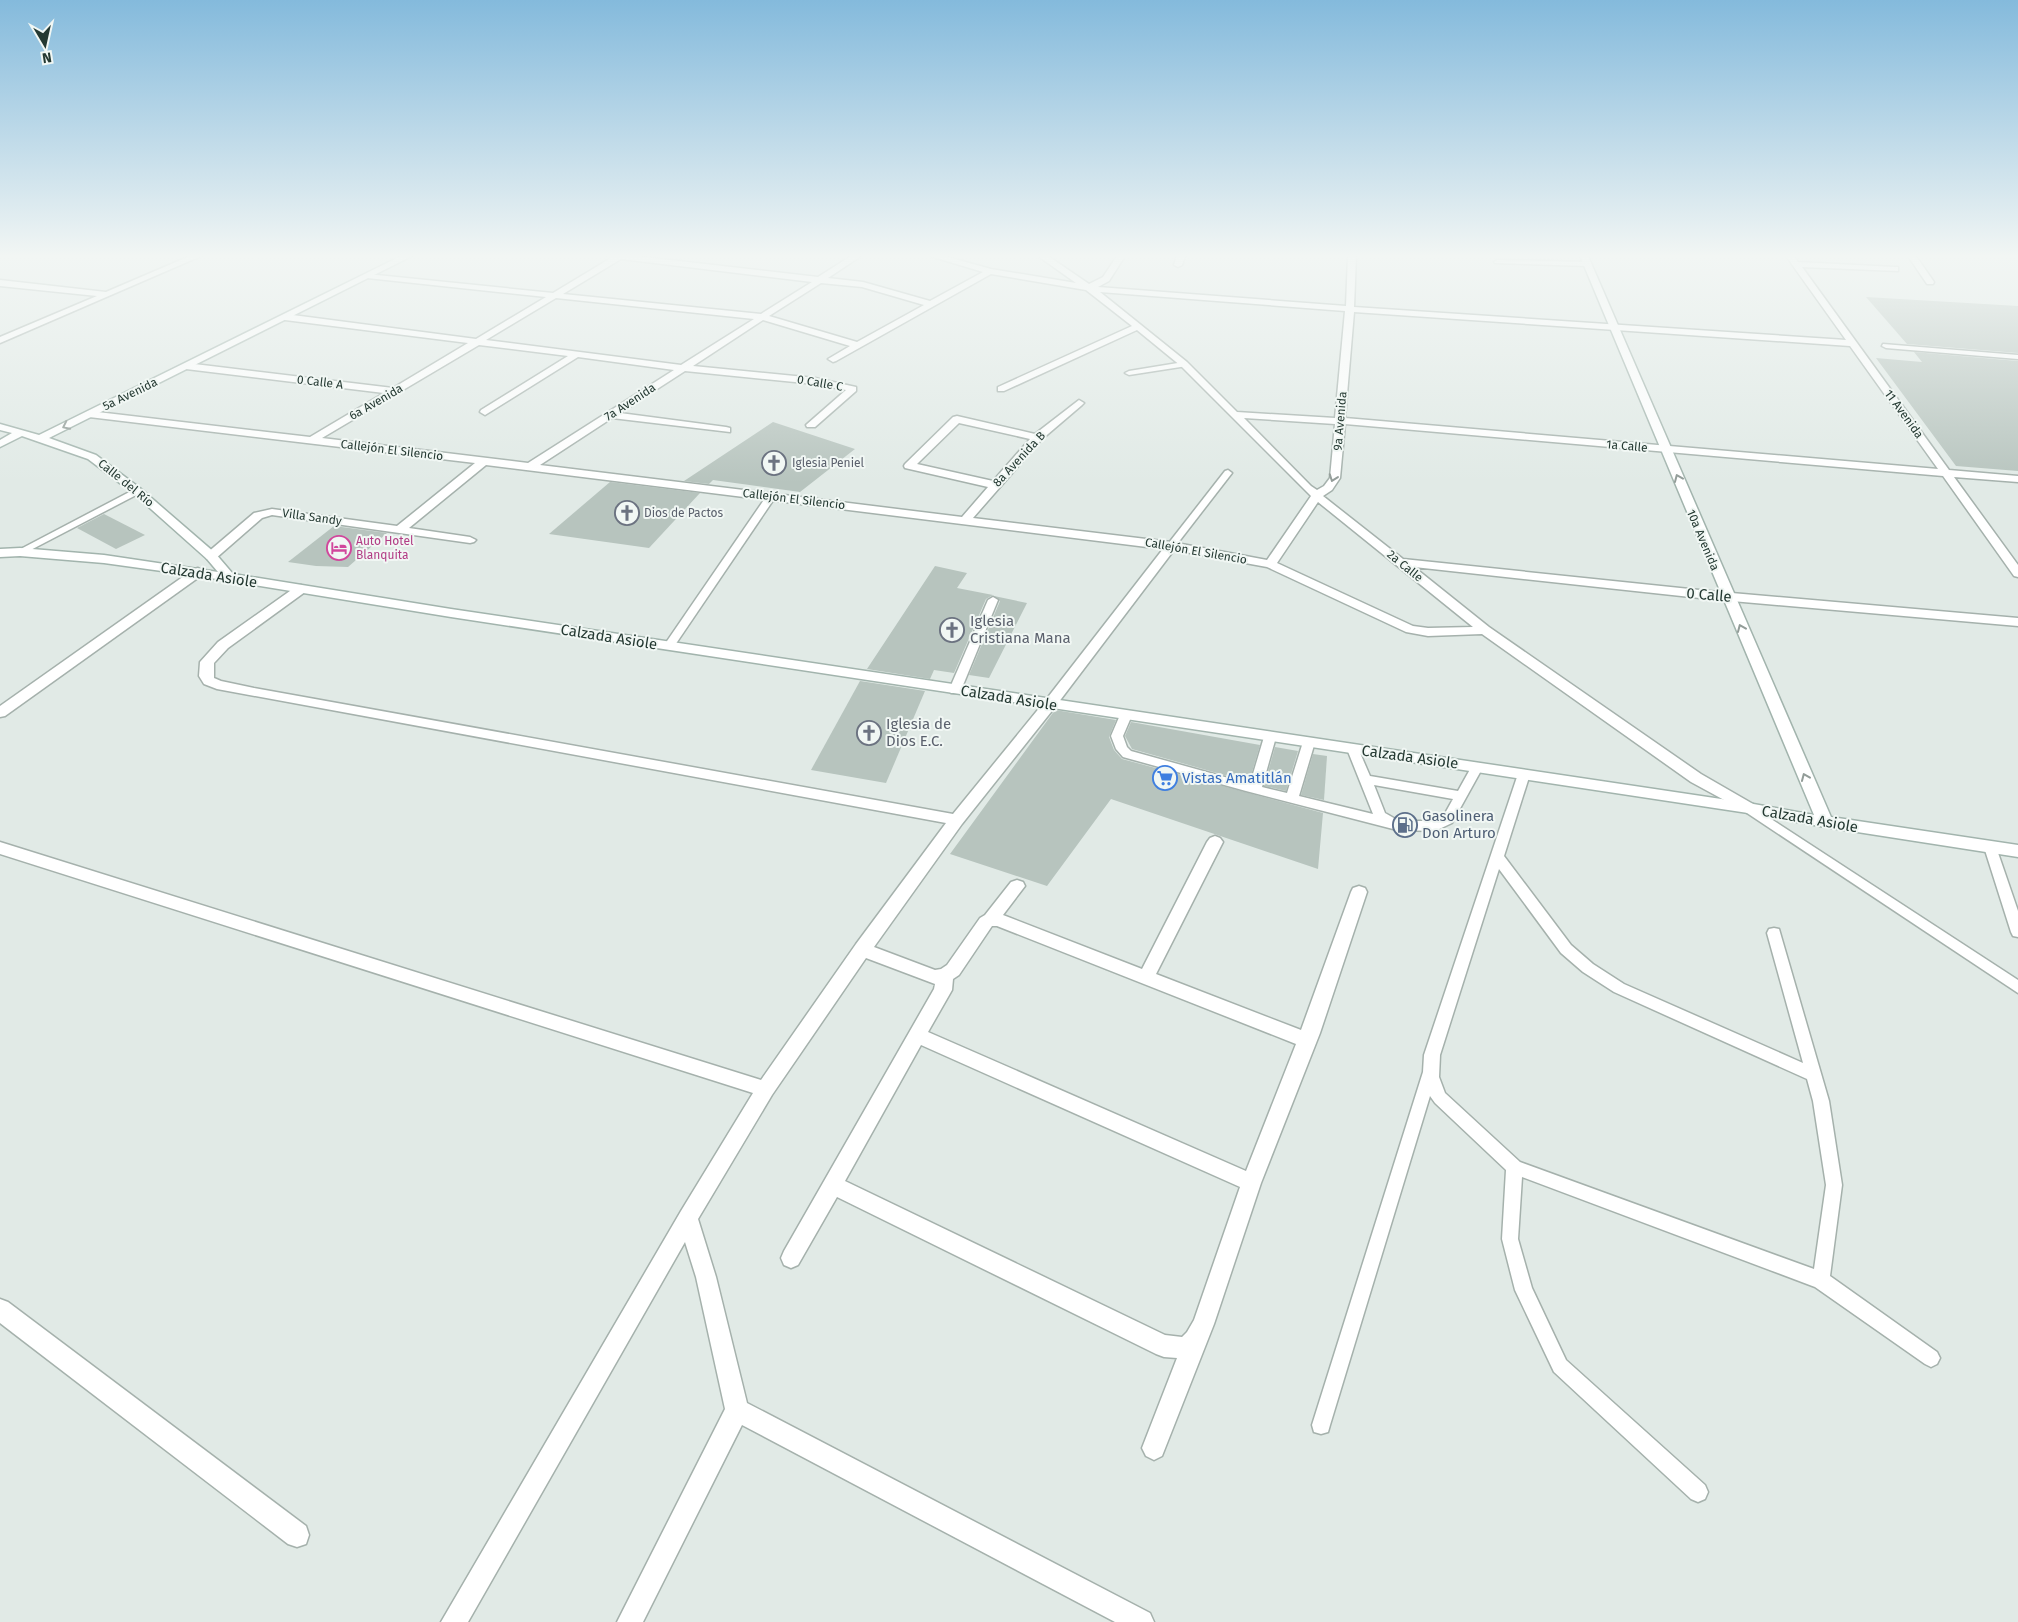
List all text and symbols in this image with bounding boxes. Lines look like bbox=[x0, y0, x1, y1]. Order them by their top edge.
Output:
north arrow bbox=[20, 20, 70, 70]
text: N bbox=[41, 48, 53, 66]
street label: 0 Calle A bbox=[296, 372, 344, 392]
street label: 0 Calle C bbox=[796, 372, 844, 394]
street label: 5a Avenida bbox=[100, 375, 160, 413]
street label: 7a Avenida bbox=[602, 380, 658, 424]
street label: 6a Avenida bbox=[347, 381, 405, 423]
street label: 11 Avenida bbox=[1882, 387, 1926, 441]
street label: 9a Avenida bbox=[1330, 391, 1350, 451]
one-way arrow bbox=[62, 419, 71, 430]
street label: 8a Avenida B bbox=[990, 429, 1048, 489]
street label: Callejón El Silencio bbox=[340, 437, 444, 463]
street label: 1a Calle bbox=[1606, 437, 1648, 455]
church icon: Iglesia Peniel bbox=[761, 450, 787, 476]
street label: Calle del Río bbox=[95, 456, 157, 510]
place label: Iglesia Peniel bbox=[792, 456, 865, 470]
one-way arrow bbox=[1329, 473, 1339, 482]
one-way arrow bbox=[1673, 474, 1684, 483]
street label: Callejón El Silencio bbox=[742, 486, 846, 512]
church icon: Dios de Pactos bbox=[614, 500, 640, 526]
street label: Villa Sandy bbox=[281, 506, 343, 528]
place label: Dios de Pactos bbox=[644, 506, 724, 520]
street label: 10a Avenida bbox=[1684, 507, 1722, 573]
place label: Auto Hotel Blanquita bbox=[356, 534, 414, 562]
hotel icon: Auto Hotel Blanquita bbox=[326, 535, 352, 561]
street label: Callejón El Silencio bbox=[1144, 535, 1248, 567]
street label: 2a Calle bbox=[1384, 547, 1426, 585]
street label: Calzada Asiole bbox=[159, 558, 259, 592]
street label: 0 Calle bbox=[1686, 584, 1732, 606]
place label: Iglesia Cristiana Mana bbox=[970, 612, 1071, 647]
church icon: Iglesia Cristiana Mana bbox=[939, 617, 965, 643]
street label: Calzada Asiole bbox=[559, 620, 659, 654]
one-way arrow bbox=[1737, 624, 1748, 633]
street label: Calzada Asiole bbox=[959, 681, 1059, 715]
place label: Iglesia de Dios E.C. bbox=[886, 715, 951, 750]
church icon: Iglesia de Dios E.C. bbox=[856, 720, 882, 746]
street label: Calzada Asiole bbox=[1360, 741, 1460, 773]
supermarket icon: Vistas Amatitlán bbox=[1152, 765, 1178, 791]
place label: Vistas Amatitlán bbox=[1182, 769, 1292, 787]
one-way arrow bbox=[1801, 773, 1812, 782]
street label: Calzada Asiole bbox=[1760, 802, 1860, 836]
place label: Gasolinera Don Arturo bbox=[1422, 807, 1496, 842]
fuel station icon: Gasolinera Don Arturo bbox=[1392, 812, 1418, 838]

